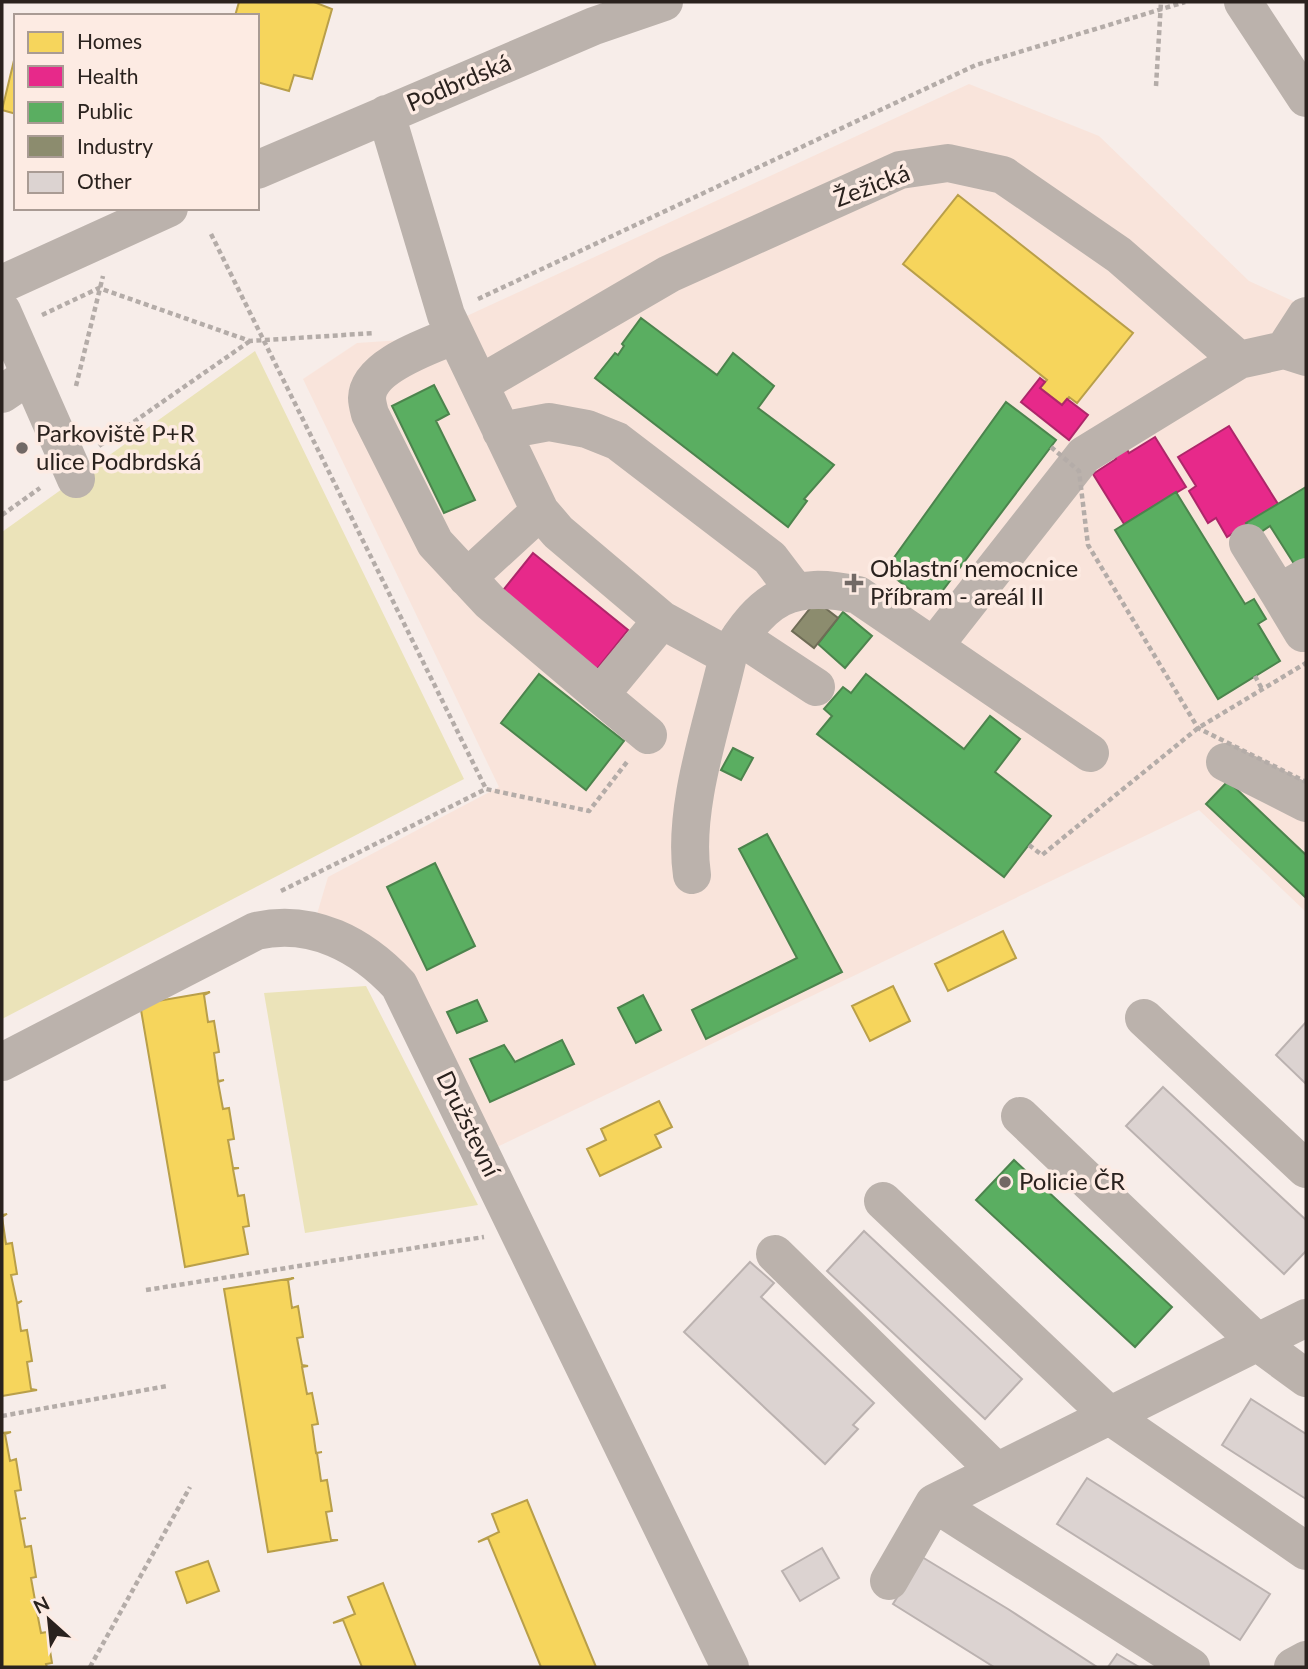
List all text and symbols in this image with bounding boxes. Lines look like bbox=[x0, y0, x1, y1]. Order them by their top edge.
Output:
legend bbox=[14, 14, 259, 210]
text: Homes bbox=[77, 28, 142, 53]
street label: Podbrdská bbox=[402, 47, 515, 117]
text: Health bbox=[77, 63, 138, 88]
text: Public bbox=[77, 98, 133, 123]
text: Industry bbox=[77, 133, 153, 158]
street label: Žežická bbox=[830, 157, 913, 212]
text: Other bbox=[77, 168, 132, 193]
place label: Parkoviště P+R ulice Podbrdská bbox=[36, 418, 201, 475]
marker: Parkoviště P+R ulice Podbrdská bbox=[14, 440, 30, 456]
place label: Oblastní nemocnice Příbram - areál II bbox=[870, 553, 1078, 610]
marker: Oblastní nemocnice Příbram - areál II bbox=[844, 573, 864, 593]
street label: Družstevní bbox=[431, 1066, 508, 1182]
place label: Policie ČR bbox=[1019, 1166, 1125, 1195]
marker: Policie ČR bbox=[997, 1174, 1013, 1190]
north arrow bbox=[14, 1585, 84, 1655]
text: N bbox=[29, 1591, 53, 1618]

